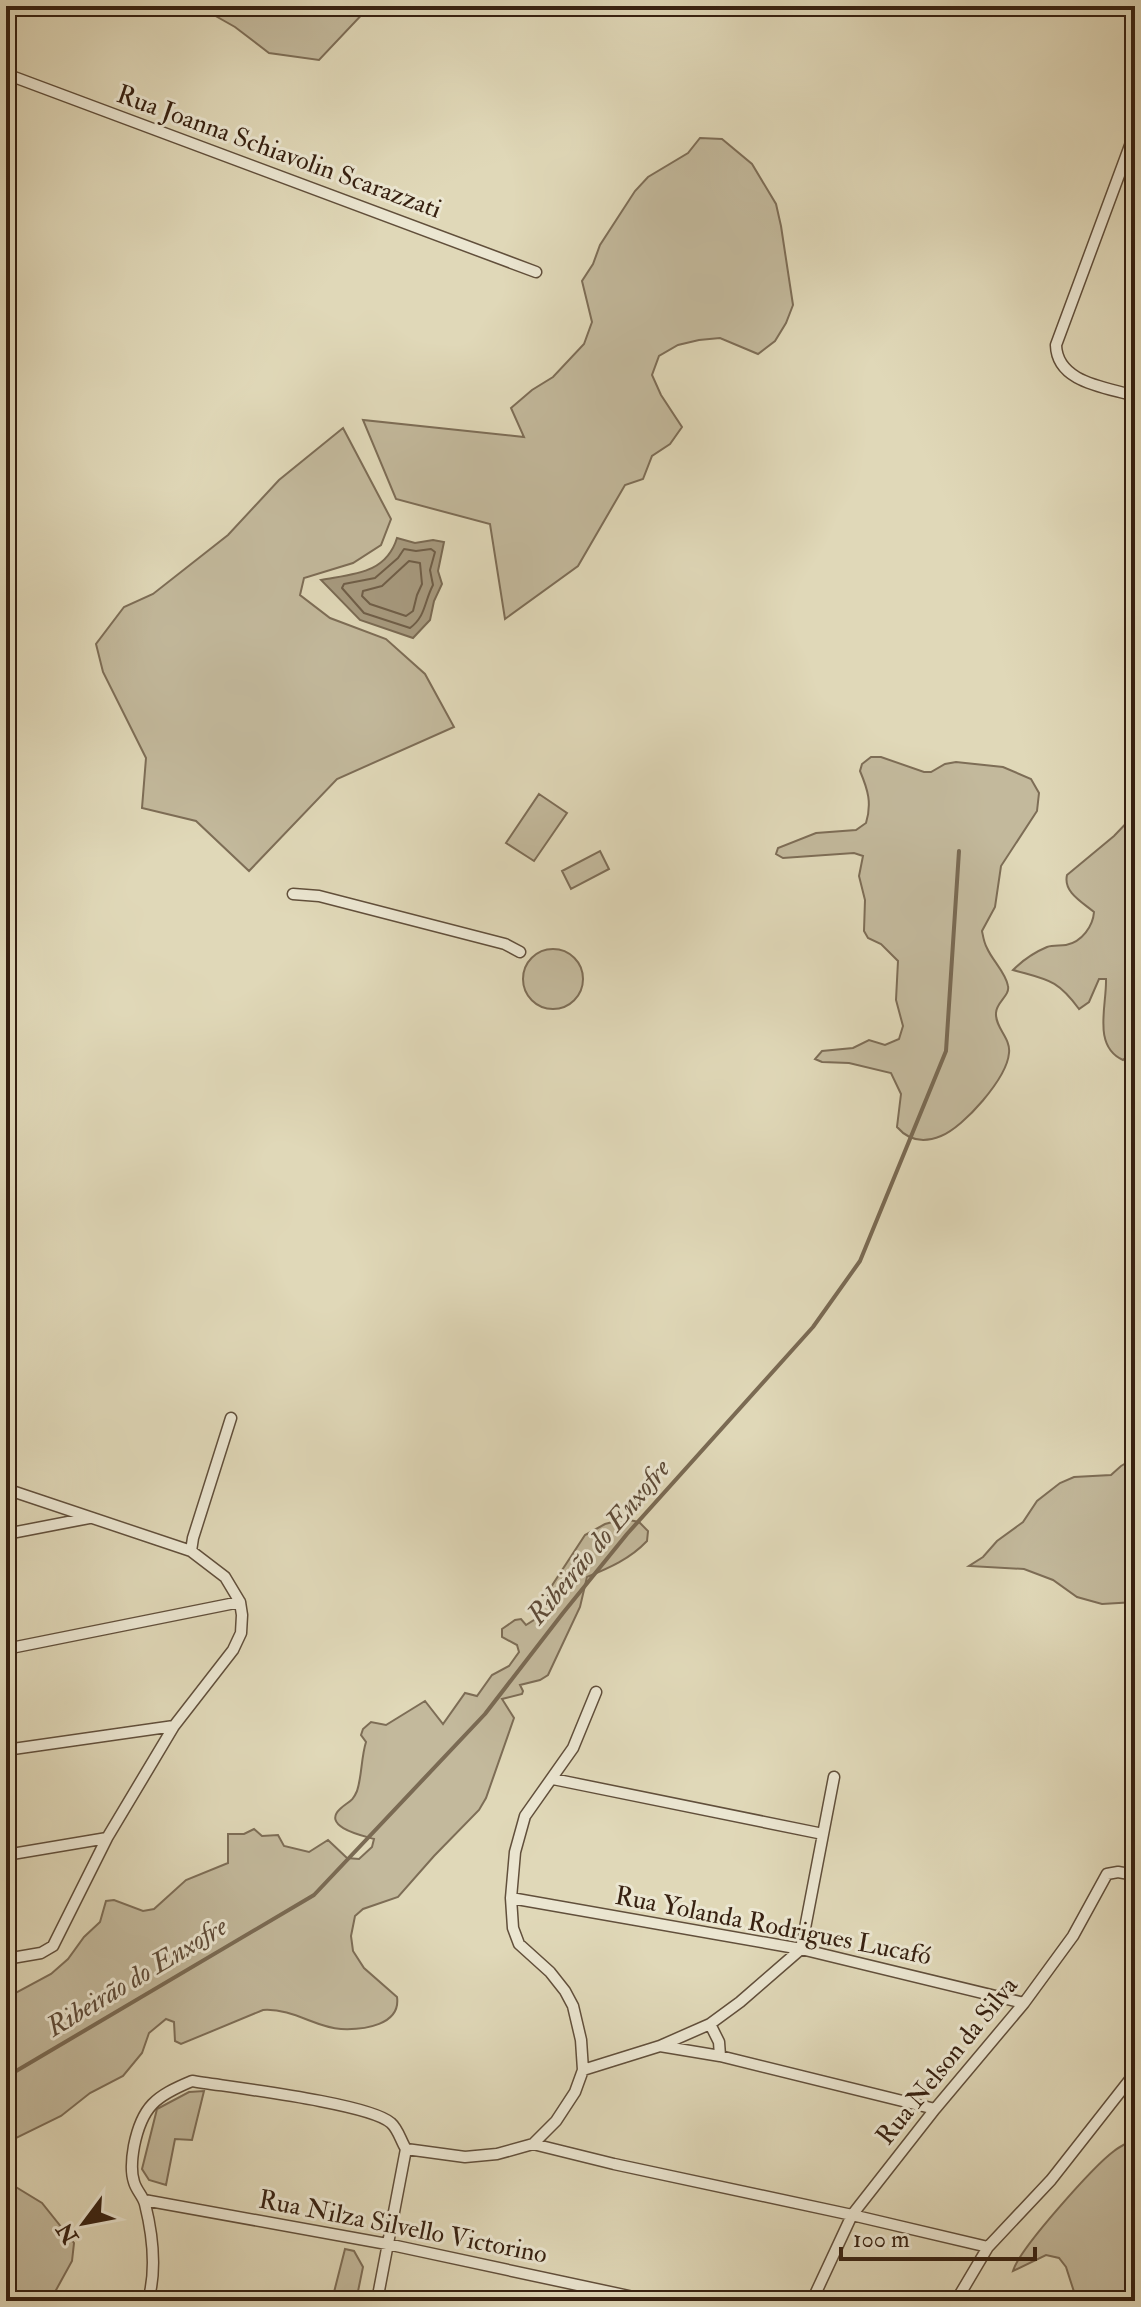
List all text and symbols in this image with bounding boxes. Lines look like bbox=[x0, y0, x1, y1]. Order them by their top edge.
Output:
street label: Rua Joanna Schiavolin Scarazzati bbox=[112, 78, 446, 226]
water label: Ribeirão do Enxofre bbox=[519, 1452, 679, 1633]
street label: Rua Yolanda Rodrigues Lucafó bbox=[612, 1880, 934, 1972]
water label: Ribeirão do Enxofre bbox=[39, 1909, 235, 2045]
street label: Rua Nelson da Silva bbox=[869, 1970, 1025, 2152]
north arrow bbox=[44, 2183, 124, 2263]
street label: Rua Nilza Silvello Victorino bbox=[256, 2183, 550, 2271]
scale bar bbox=[841, 2211, 1035, 2261]
text: N bbox=[51, 2217, 86, 2250]
text: 100 m bbox=[853, 2224, 910, 2255]

